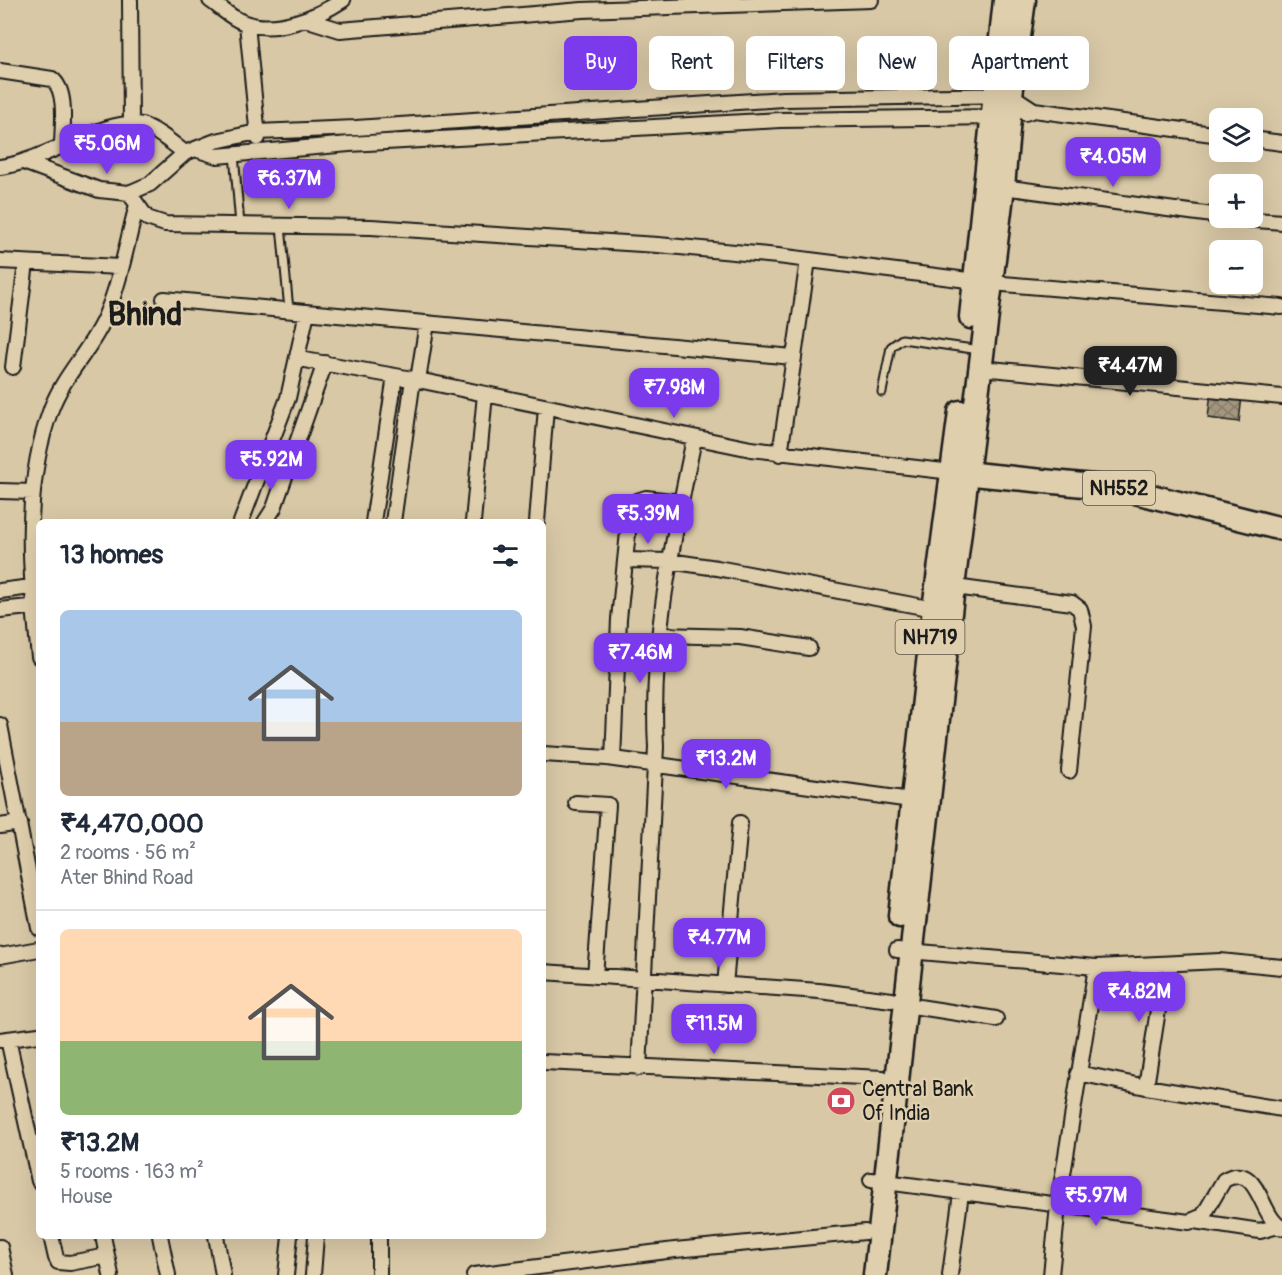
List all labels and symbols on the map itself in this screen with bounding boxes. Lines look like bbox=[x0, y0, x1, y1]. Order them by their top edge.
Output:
pin: ₹5.06M bbox=[58, 124, 156, 175]
pin: ₹4.05M bbox=[1064, 137, 1162, 188]
pin: ₹6.37M bbox=[240, 159, 338, 210]
district label: Bhind bbox=[108, 294, 182, 335]
pin: ₹4.47M bbox=[1081, 346, 1179, 397]
pin: ₹7.98M bbox=[625, 368, 723, 419]
pin: ₹5.92M bbox=[222, 440, 320, 491]
road number: NH552 bbox=[1083, 471, 1155, 505]
pin: ₹5.39M bbox=[599, 494, 697, 545]
road number: NH719 bbox=[896, 620, 964, 654]
pin: ₹7.46M bbox=[591, 633, 689, 684]
pin: ₹13.2M bbox=[677, 739, 775, 790]
pin: ₹4.77M bbox=[670, 918, 768, 969]
pin: ₹4.82M bbox=[1090, 972, 1188, 1023]
pin: ₹11.5M bbox=[665, 1004, 763, 1055]
place label: Central Bank Of India bbox=[862, 1076, 974, 1127]
bank icon: Central Bank Of India bbox=[825, 1085, 857, 1117]
pin: ₹5.97M bbox=[1047, 1176, 1145, 1227]

